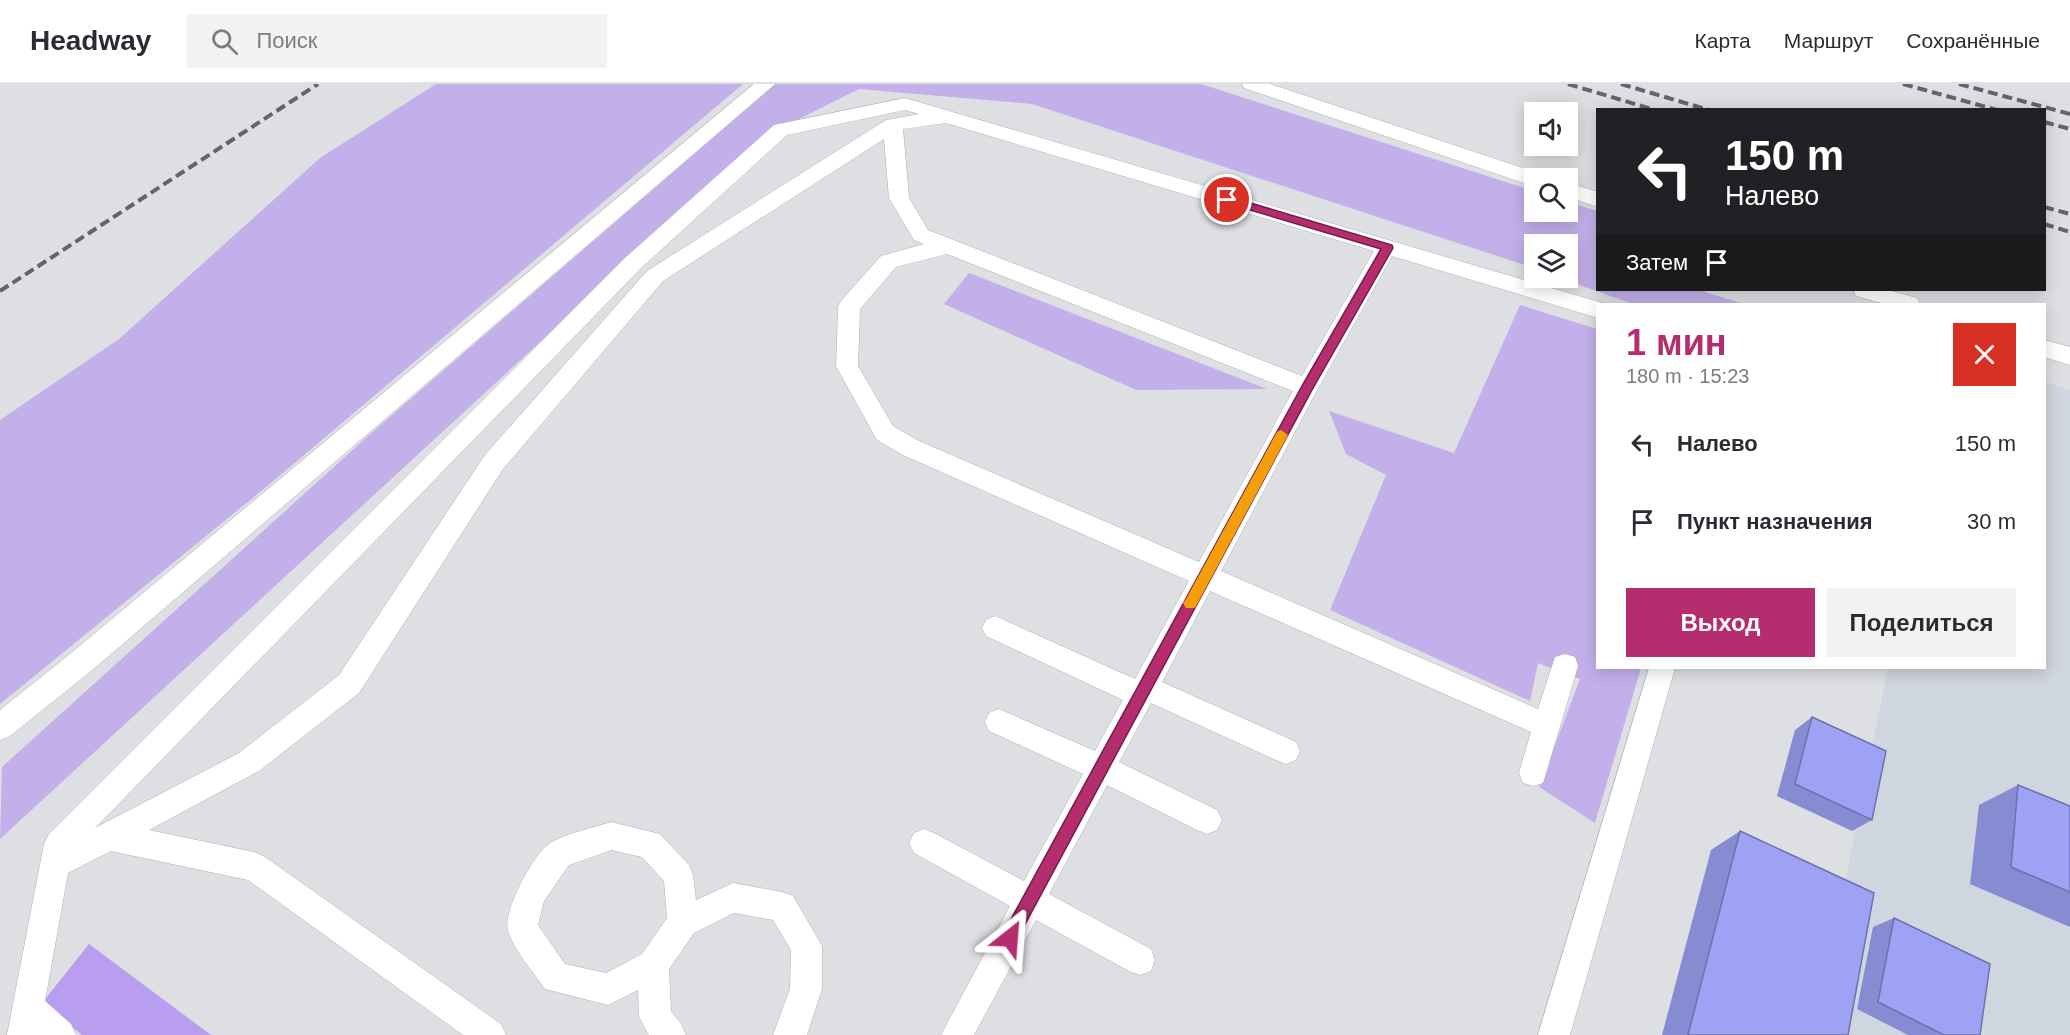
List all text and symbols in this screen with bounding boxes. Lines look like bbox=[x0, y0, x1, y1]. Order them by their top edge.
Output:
search box bbox=[187, 14, 607, 68]
text: Headway bbox=[30, 25, 151, 56]
icon: search bbox=[208, 25, 241, 58]
text: Поиск bbox=[256, 28, 317, 53]
text: Карта bbox=[1695, 29, 1751, 52]
text: Маршрут bbox=[1784, 29, 1873, 52]
text: Сохранённые bbox=[1906, 29, 2040, 52]
map controls bbox=[1524, 102, 1578, 288]
button: sound bbox=[1524, 102, 1578, 156]
icon: left bbox=[1626, 132, 1704, 210]
text: 150 m bbox=[1725, 132, 1844, 179]
button: search bbox=[1524, 168, 1578, 222]
pin bbox=[1201, 174, 1252, 225]
text: Налево bbox=[1725, 181, 1819, 211]
icon: arrive bbox=[1210, 183, 1243, 216]
button: layers bbox=[1524, 234, 1578, 288]
icon: arrive bbox=[1700, 246, 1733, 279]
text: Затем bbox=[1626, 250, 1688, 275]
text: 1 мин bbox=[1626, 322, 1727, 363]
button: close bbox=[1953, 323, 2016, 386]
text: 180 m · 15:23 bbox=[1626, 365, 1749, 387]
icon: left bbox=[1626, 428, 1659, 461]
text: Налево bbox=[1677, 431, 1758, 456]
text: 150 m bbox=[1955, 431, 2016, 456]
icon: arrive bbox=[1626, 506, 1659, 539]
text: Пункт назначения bbox=[1677, 509, 1873, 534]
text: 30 m bbox=[1967, 509, 2016, 534]
button: Выход bbox=[1626, 588, 1815, 657]
button: Поделиться bbox=[1827, 588, 2016, 657]
position arrow bbox=[978, 906, 1042, 970]

